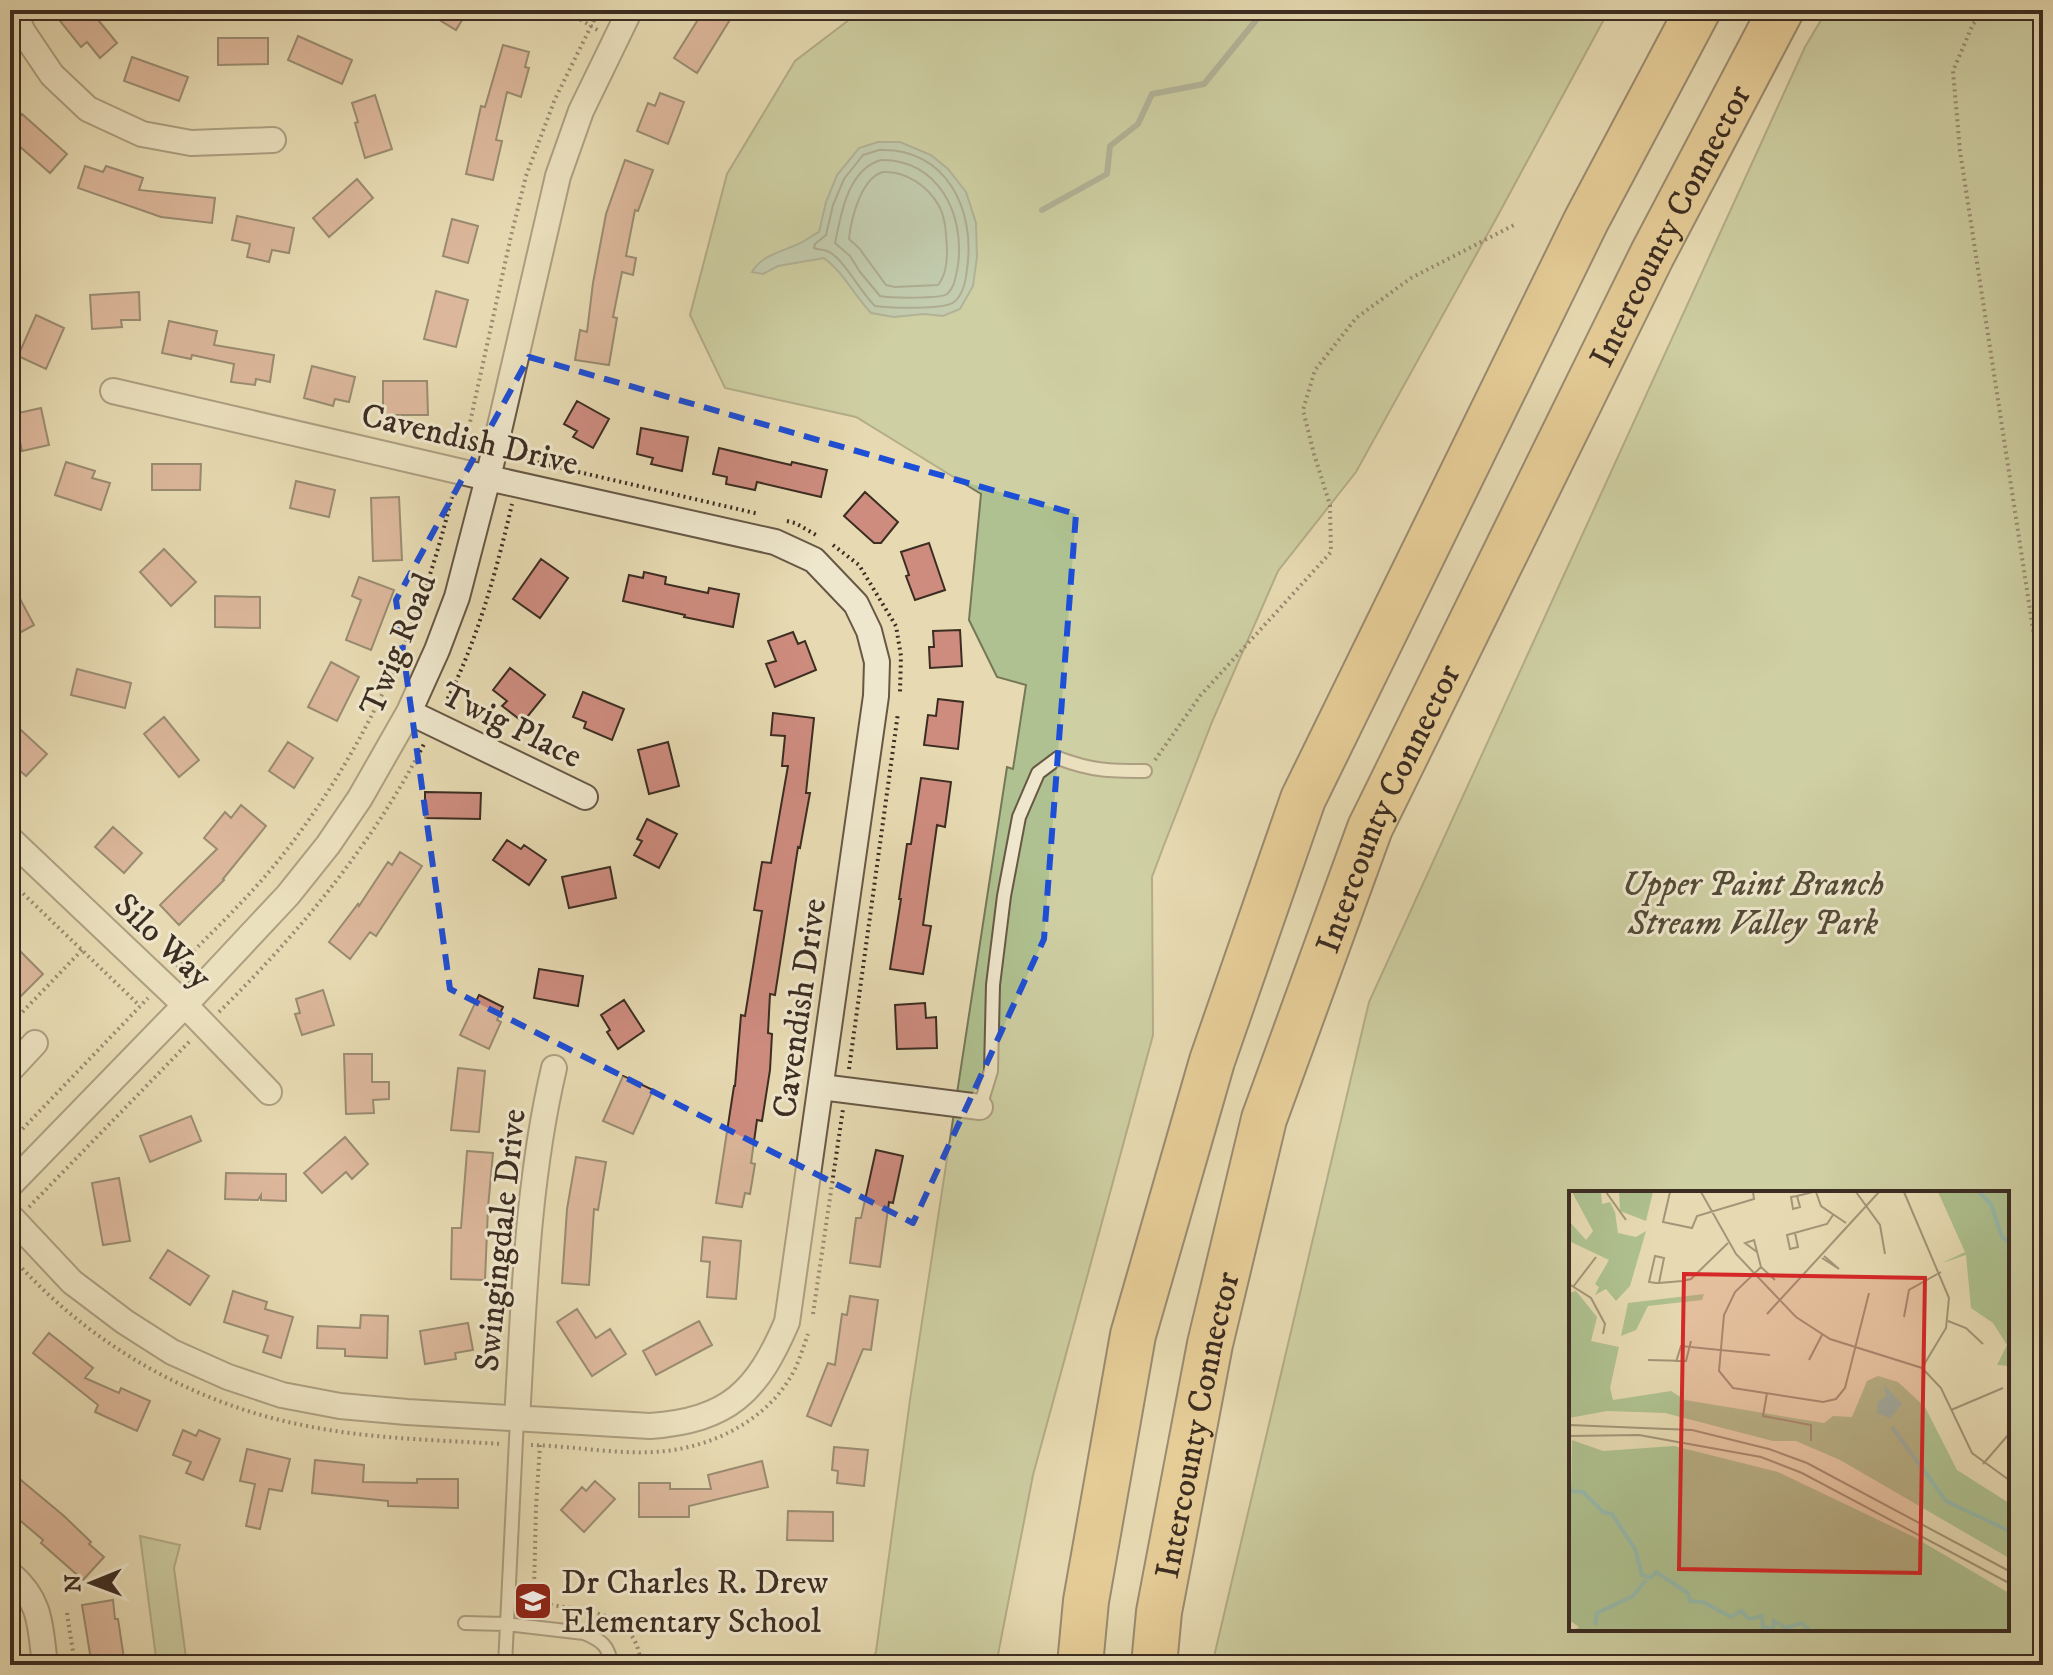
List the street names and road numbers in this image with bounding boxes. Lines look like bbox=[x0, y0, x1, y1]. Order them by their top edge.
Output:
street label: Intercounty Connector bbox=[1581, 78, 1761, 374]
street label: Cavendish Drive bbox=[357, 395, 582, 485]
street label: Twig Road bbox=[351, 567, 446, 722]
street label: Intercounty Connector bbox=[1307, 657, 1471, 959]
street label: Twig Place bbox=[434, 674, 589, 778]
street label: Silo Way bbox=[105, 885, 221, 999]
street label: Cavendish Drive bbox=[764, 896, 836, 1121]
street label: Swingingdale Drive bbox=[466, 1107, 536, 1374]
street label: Intercounty Connector bbox=[1147, 1267, 1250, 1582]

